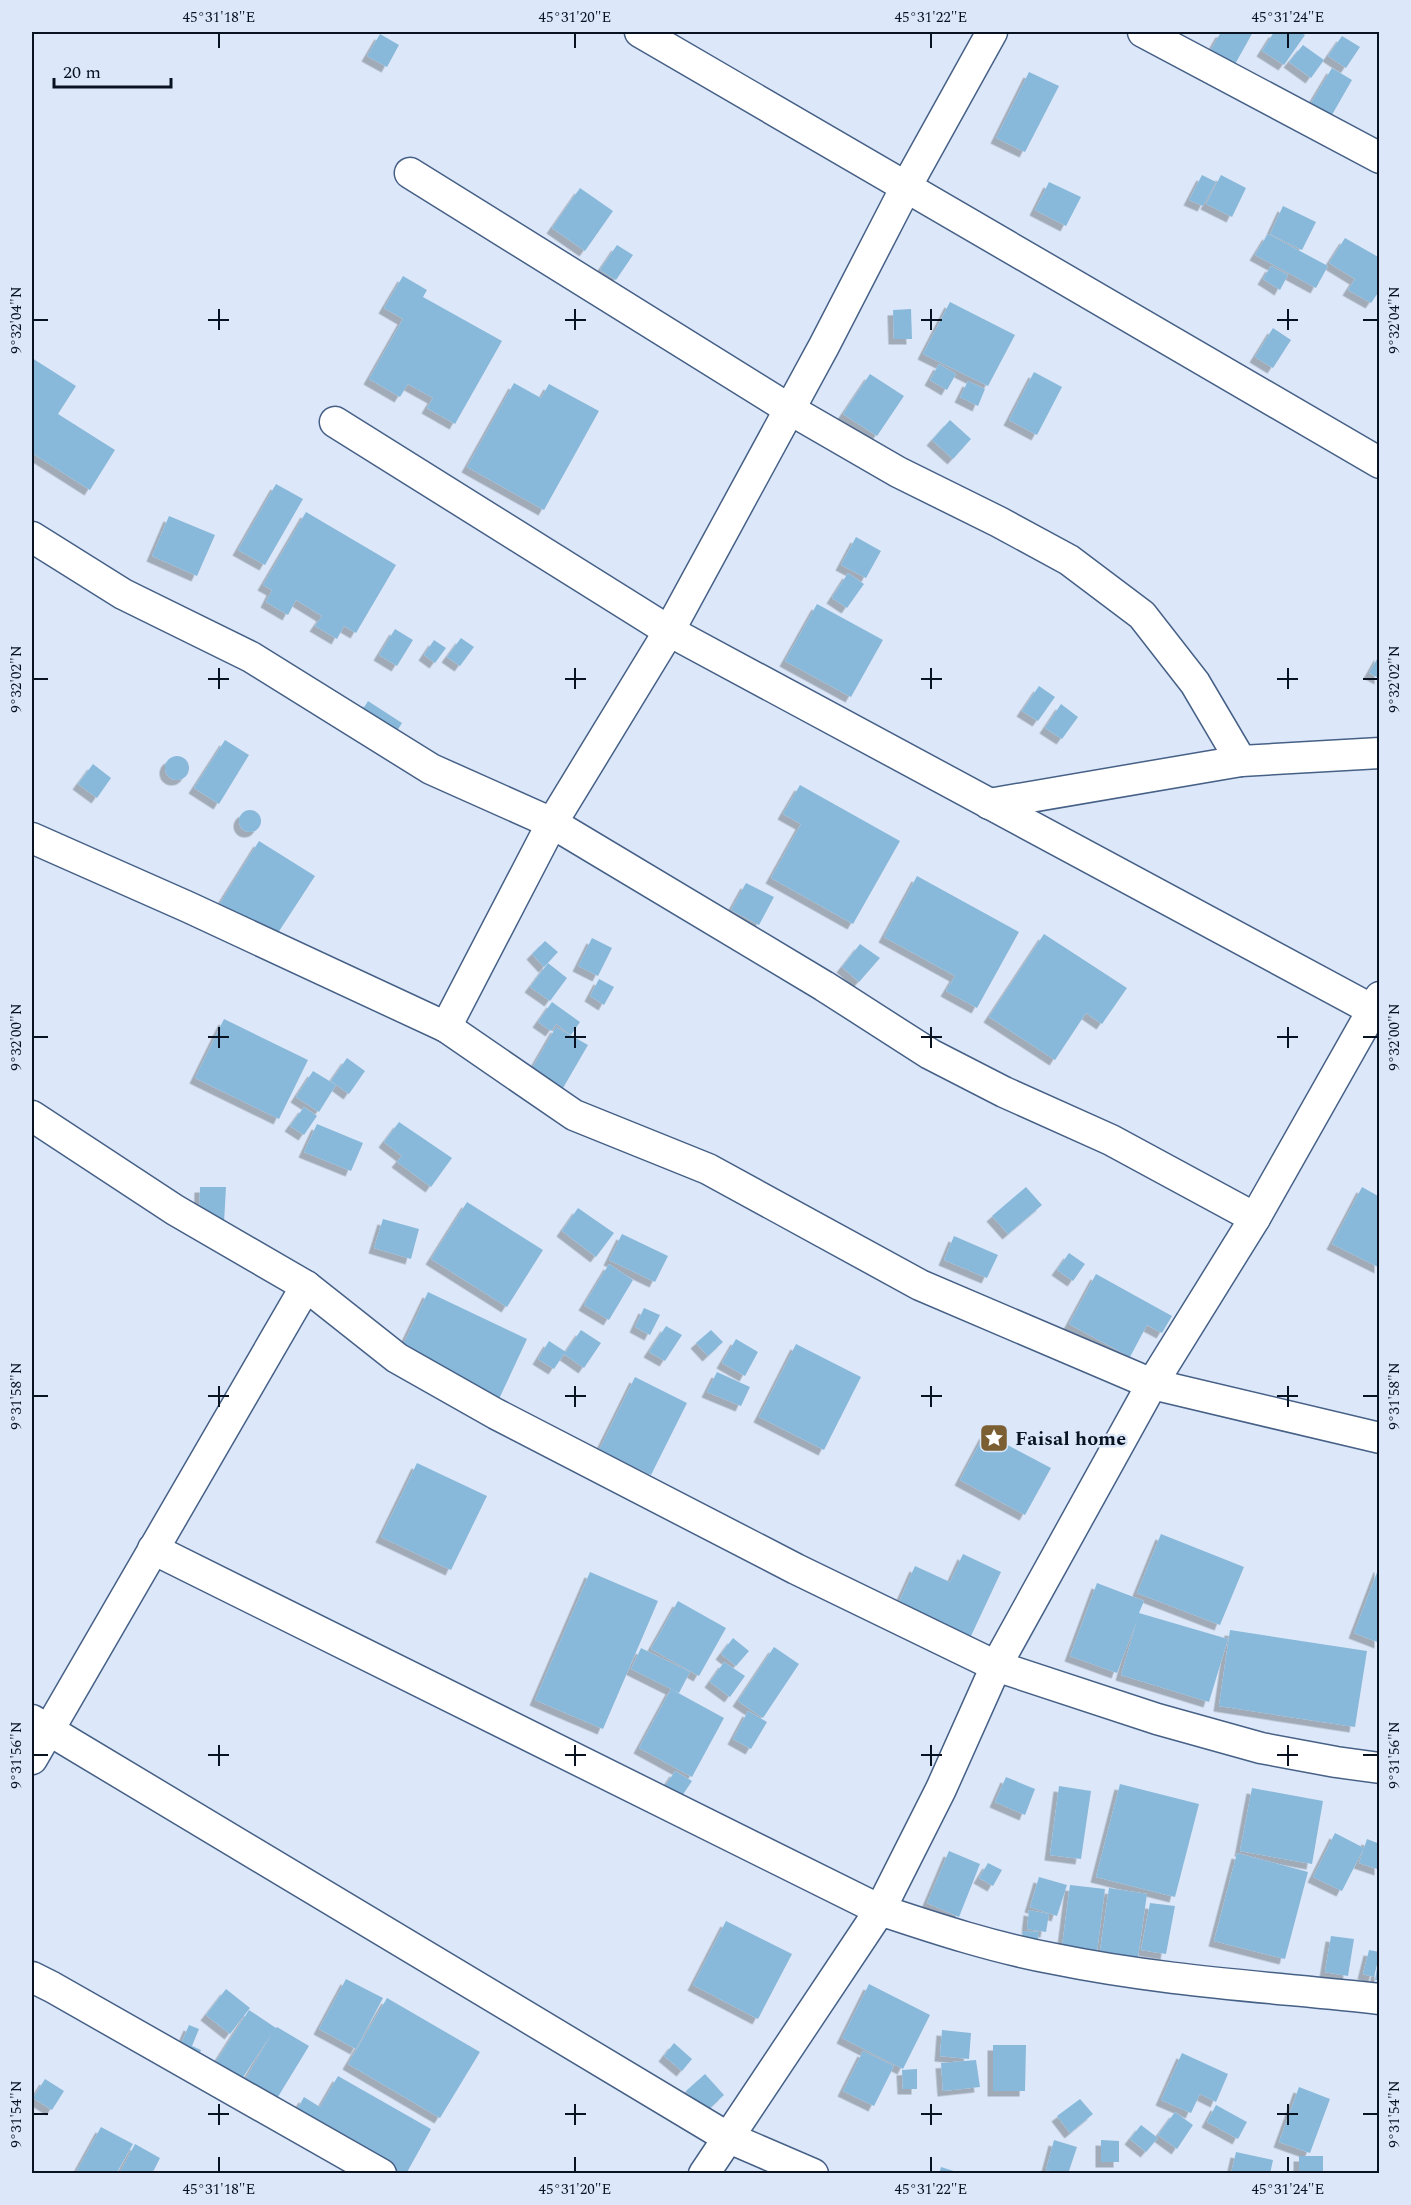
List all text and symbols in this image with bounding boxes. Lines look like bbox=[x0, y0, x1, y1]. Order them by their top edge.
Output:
text: 45°31'18"E bbox=[183, 6, 255, 29]
text: 45°31'20"E bbox=[539, 6, 611, 29]
text: 45°31'22"E bbox=[895, 6, 967, 29]
text: 45°31'24"E bbox=[1252, 6, 1324, 29]
scale bar bbox=[54, 51, 171, 89]
text: 20 m bbox=[63, 59, 101, 86]
text: 9°32'04"N bbox=[5, 286, 28, 354]
text: 9°32'04"N bbox=[1383, 286, 1406, 354]
text: 9°32'02"N bbox=[5, 645, 28, 713]
text: 9°32'02"N bbox=[1383, 645, 1406, 713]
text: 9°32'00"N bbox=[5, 1003, 28, 1071]
text: 9°32'00"N bbox=[1383, 1003, 1406, 1071]
text: 9°31'58"N bbox=[5, 1362, 28, 1430]
text: 9°31'58"N bbox=[1383, 1362, 1406, 1430]
place icon: Faisal home bbox=[978, 1422, 1010, 1454]
place label: Faisal home bbox=[1015, 1424, 1126, 1454]
text: 9°31'56"N bbox=[5, 1721, 28, 1789]
text: 9°31'56"N bbox=[1383, 1721, 1406, 1789]
text: 9°31'54"N bbox=[5, 2080, 28, 2148]
text: 9°31'54"N bbox=[1383, 2080, 1406, 2148]
text: 45°31'18"E bbox=[183, 2178, 255, 2201]
text: 45°31'20"E bbox=[539, 2178, 611, 2201]
text: 45°31'22"E bbox=[895, 2178, 967, 2201]
text: 45°31'24"E bbox=[1252, 2178, 1324, 2201]

